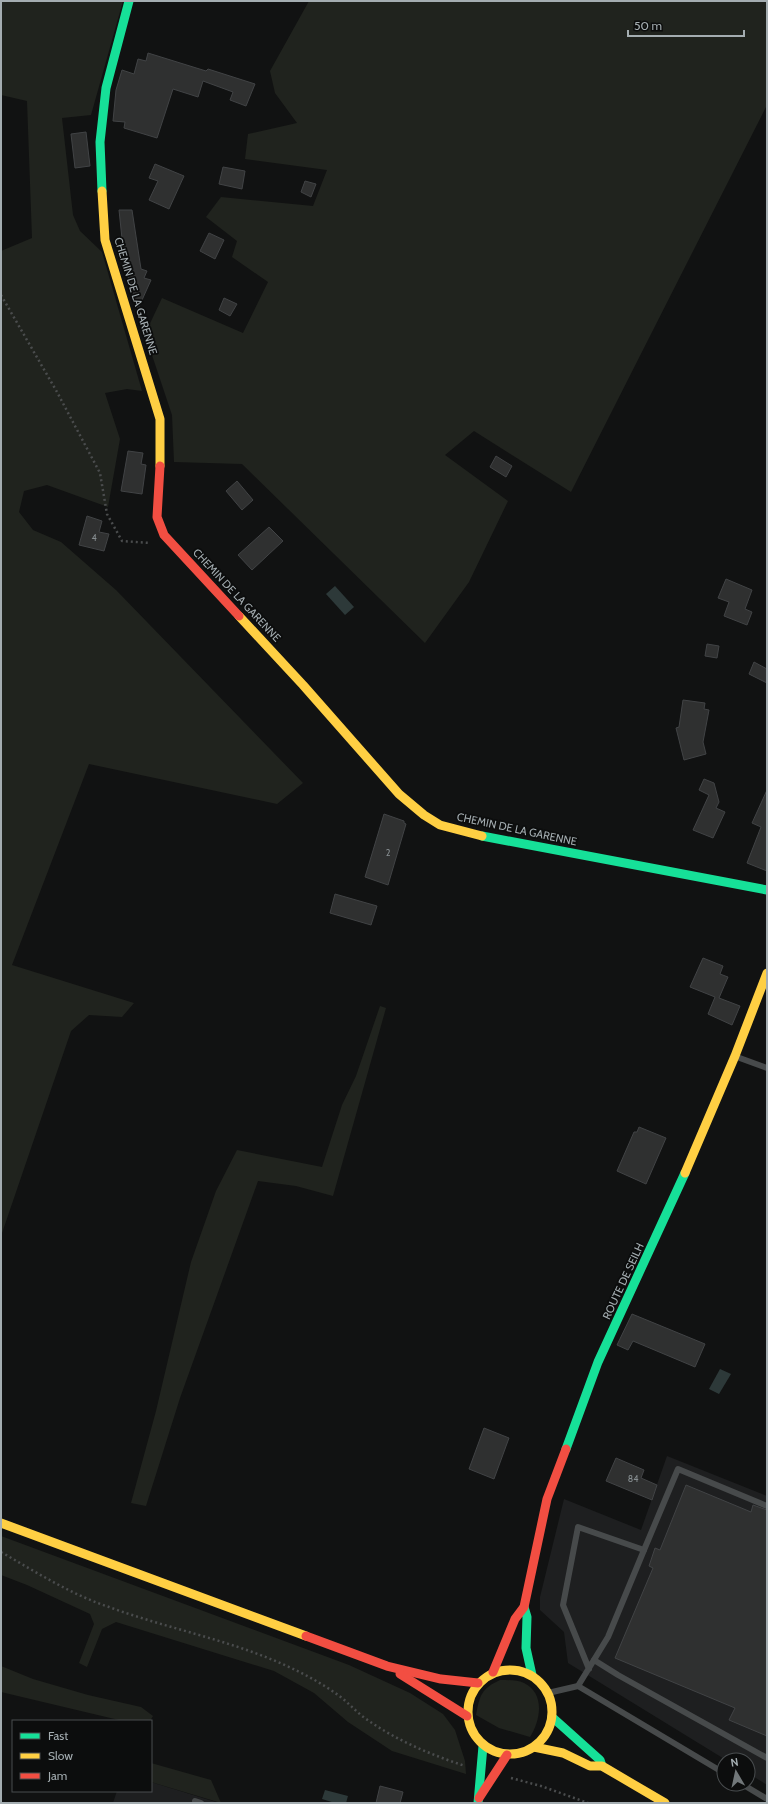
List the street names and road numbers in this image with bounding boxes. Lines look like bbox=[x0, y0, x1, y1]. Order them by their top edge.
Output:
street label: CHEMIN DE LA GARENNE bbox=[111, 235, 161, 357]
street label: CHEMIN DE LA GARENNE bbox=[190, 545, 284, 645]
street label: CHEMIN DE LA GARENNE bbox=[456, 809, 578, 849]
street label: ROUTE DE SEILH bbox=[599, 1241, 647, 1321]

